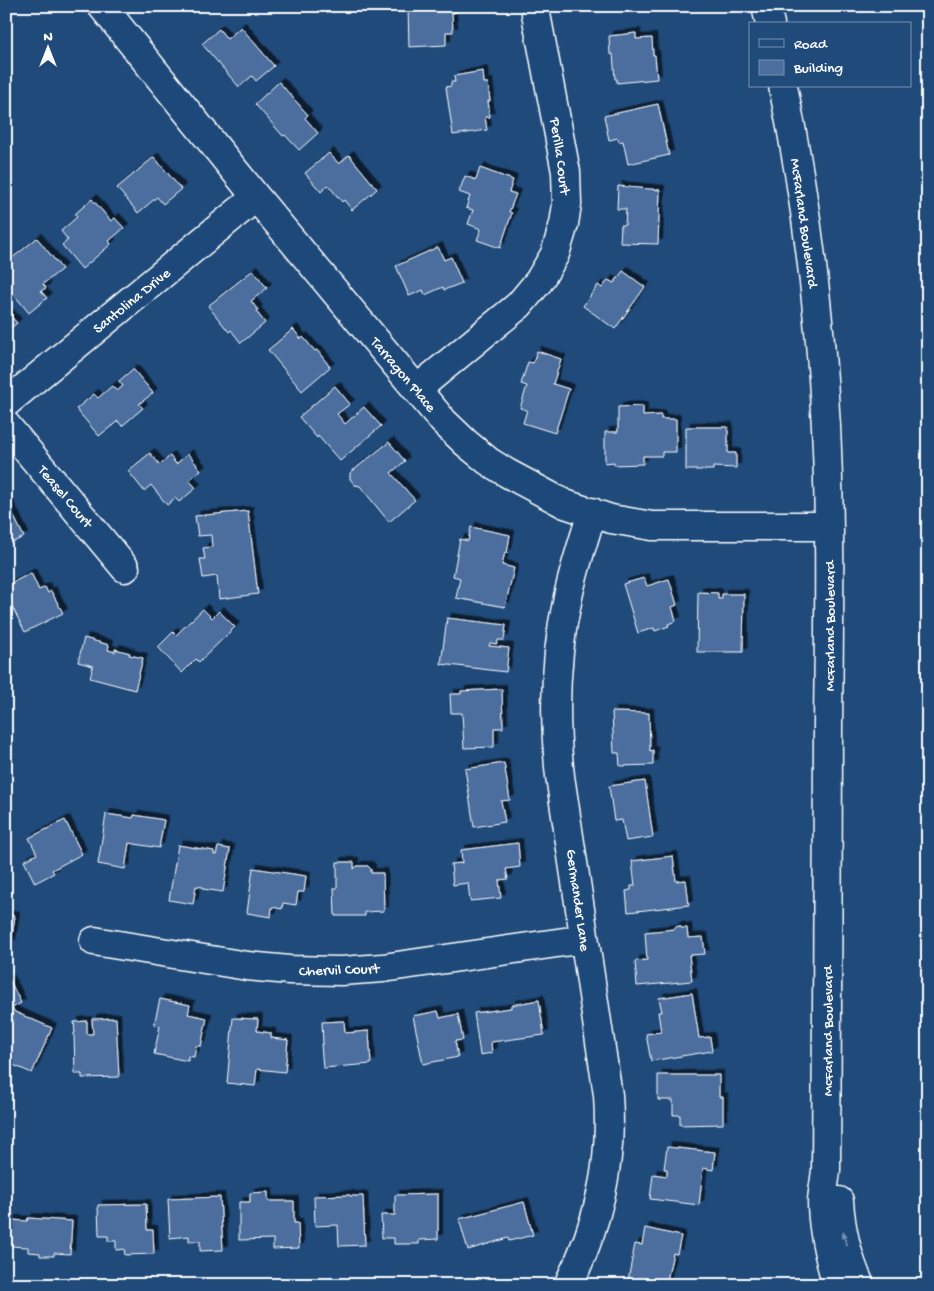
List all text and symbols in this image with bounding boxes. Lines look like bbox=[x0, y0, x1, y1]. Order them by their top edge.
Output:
north arrow bbox=[22, 22, 72, 72]
legend bbox=[749, 22, 912, 88]
text: N bbox=[43, 29, 53, 46]
text: Road bbox=[794, 36, 828, 54]
text: Building bbox=[793, 60, 843, 78]
street label: Perilla Court bbox=[545, 116, 574, 198]
street label: McFarland Boulevard bbox=[785, 157, 821, 290]
street label: Santolina Drive bbox=[90, 265, 175, 338]
street label: Tarragon Place bbox=[365, 333, 439, 417]
street label: Teasel Court bbox=[32, 461, 97, 534]
street label: McFarland Boulevard bbox=[822, 560, 840, 691]
street label: Germander Lane bbox=[561, 848, 593, 953]
street label: Chervil Court bbox=[299, 961, 381, 981]
street label: McFarland Boulevard bbox=[820, 965, 838, 1096]
one-way arrow bbox=[841, 1231, 849, 1246]

